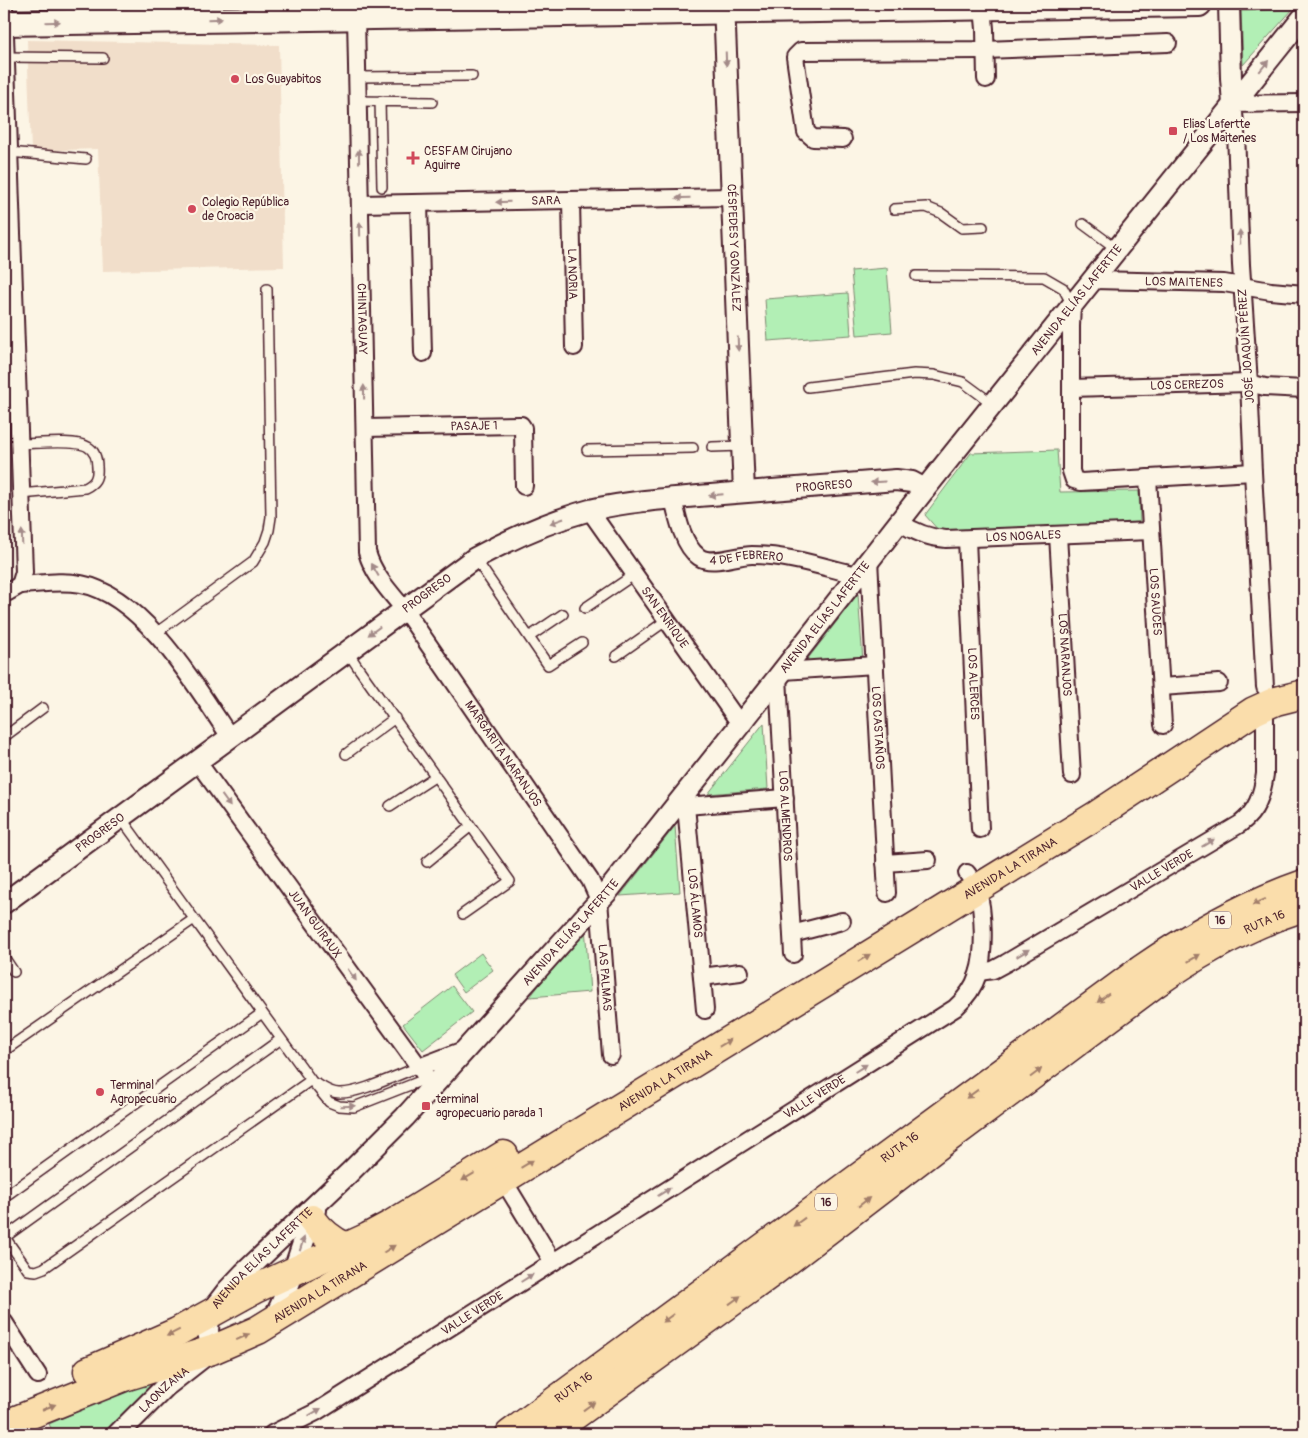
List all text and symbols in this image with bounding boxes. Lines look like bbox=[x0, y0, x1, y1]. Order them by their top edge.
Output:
one-way arrow bbox=[208, 15, 224, 23]
one-way arrow bbox=[45, 18, 61, 26]
one-way arrow bbox=[722, 52, 730, 68]
one-way arrow bbox=[1258, 60, 1269, 73]
place label: Los Guayabitos bbox=[245, 72, 322, 87]
marker: Los Guayabitos bbox=[229, 73, 241, 85]
place label: Elias Lafertte / Los Maitenes bbox=[1183, 117, 1257, 146]
marker: Elias Lafertte / Los Maitenes bbox=[1167, 125, 1179, 137]
place label: CESFAM Cirujano Aguirre bbox=[424, 144, 513, 173]
one-way arrow bbox=[355, 147, 363, 163]
marker: CESFAM Cirujano Aguirre bbox=[406, 151, 420, 165]
street label: CÉSPEDES Y GONZÁLEZ bbox=[723, 183, 744, 312]
street label: SARA bbox=[531, 193, 561, 209]
one-way arrow bbox=[675, 194, 691, 202]
place label: Colegio República de Croacia bbox=[202, 195, 290, 224]
one-way arrow bbox=[495, 198, 511, 206]
marker: Colegio República de Croacia bbox=[186, 203, 198, 215]
one-way arrow bbox=[356, 221, 364, 237]
one-way arrow bbox=[1236, 229, 1244, 245]
street label: AVENIDA ELÍAS LAFERTTE bbox=[1028, 242, 1126, 359]
street label: LA NORIA bbox=[564, 248, 580, 300]
street label: LOS MAITENES bbox=[1145, 274, 1223, 291]
street label: CHINTAGUAY bbox=[353, 283, 370, 355]
street label: JOSÉ JOAQUÍN PÉREZ bbox=[1234, 288, 1258, 404]
one-way arrow bbox=[734, 336, 742, 352]
street label: LOS CEREZOS bbox=[1150, 377, 1224, 394]
one-way arrow bbox=[360, 384, 368, 400]
street label: PASAJE 1 bbox=[450, 418, 498, 434]
street label: PROGRESO bbox=[795, 477, 853, 496]
one-way arrow bbox=[870, 478, 886, 486]
one-way arrow bbox=[708, 491, 724, 499]
one-way arrow bbox=[549, 518, 564, 525]
street label: LOS NOGALES bbox=[985, 528, 1061, 545]
one-way arrow bbox=[18, 529, 26, 545]
street label: 4 DE FEBRERO bbox=[709, 548, 784, 569]
street label: AVENIDA ELÍAS LAFERTTE bbox=[777, 559, 874, 676]
one-way arrow bbox=[370, 564, 379, 577]
street label: LOS SAUCES bbox=[1145, 568, 1165, 636]
street label: PROGRESO bbox=[400, 571, 455, 617]
street label: SAN ENRIQUE bbox=[638, 584, 691, 651]
street label: LOS NARANJOS bbox=[1055, 613, 1074, 697]
one-way arrow bbox=[367, 626, 381, 636]
street label: LOS ALERCES bbox=[964, 647, 982, 720]
street label: LOS CASTAÑOS bbox=[868, 686, 888, 770]
street label: MARGARITA NARANJOS bbox=[461, 698, 544, 810]
street label: LOS ALMENDROS bbox=[775, 770, 795, 862]
one-way arrow bbox=[221, 794, 231, 808]
street label: PROGRESO bbox=[73, 810, 128, 856]
street label: AVENIDA LA TIRANA bbox=[961, 834, 1060, 903]
one-way arrow bbox=[1201, 838, 1214, 847]
street label: VALLE VERDE bbox=[1128, 846, 1196, 895]
street label: LOS ÁLAMOS bbox=[684, 868, 705, 939]
street label: AVENIDA ELÍAS LAFERTTE bbox=[520, 876, 622, 989]
street label: JUAN GUIRAUX bbox=[285, 887, 345, 961]
one-way arrow bbox=[1252, 898, 1266, 906]
street label: RUTA 16 bbox=[1242, 907, 1287, 938]
road number: 16 bbox=[1209, 912, 1231, 928]
street label: LAS PALMAS bbox=[594, 943, 615, 1012]
one-way arrow bbox=[1017, 948, 1030, 957]
one-way arrow bbox=[857, 953, 870, 962]
one-way arrow bbox=[1187, 953, 1200, 962]
one-way arrow bbox=[347, 968, 357, 982]
one-way arrow bbox=[1097, 992, 1110, 1003]
one-way arrow bbox=[719, 1038, 732, 1047]
street label: AVENIDA LA TIRANA bbox=[616, 1046, 715, 1115]
one-way arrow bbox=[855, 1063, 868, 1073]
one-way arrow bbox=[1029, 1067, 1042, 1078]
street label: VALLE VERDE bbox=[781, 1072, 849, 1122]
place label: Terminal Agropecuario bbox=[110, 1078, 177, 1107]
marker: Terminal Agropecuario bbox=[94, 1086, 106, 1098]
one-way arrow bbox=[965, 1089, 979, 1099]
place label: terminal agropecuario parada 1 bbox=[435, 1092, 543, 1121]
marker: terminal agropecuario parada 1 bbox=[420, 1100, 432, 1112]
one-way arrow bbox=[340, 1102, 356, 1110]
street label: RUTA 16 bbox=[878, 1129, 922, 1166]
one-way arrow bbox=[520, 1159, 533, 1168]
one-way arrow bbox=[462, 1173, 475, 1182]
one-way arrow bbox=[658, 1187, 671, 1196]
road number: 16 bbox=[815, 1194, 837, 1210]
one-way arrow bbox=[858, 1197, 871, 1208]
street label: AVENIDA ELÍAS LAFERTTE bbox=[209, 1204, 316, 1312]
one-way arrow bbox=[793, 1216, 806, 1227]
one-way arrow bbox=[299, 1237, 306, 1252]
one-way arrow bbox=[382, 1245, 395, 1254]
street label: AVENIDA LA TIRANA bbox=[270, 1258, 370, 1327]
one-way arrow bbox=[520, 1274, 534, 1283]
street label: VALLE VERDE bbox=[439, 1288, 506, 1339]
one-way arrow bbox=[728, 1295, 742, 1305]
one-way arrow bbox=[661, 1313, 675, 1323]
one-way arrow bbox=[166, 1329, 180, 1337]
one-way arrow bbox=[236, 1333, 250, 1341]
street label: LAONZANA bbox=[136, 1364, 193, 1416]
street label: RUTA 16 bbox=[552, 1369, 596, 1406]
one-way arrow bbox=[582, 1401, 596, 1411]
one-way arrow bbox=[42, 1403, 57, 1411]
one-way arrow bbox=[309, 1407, 322, 1416]

